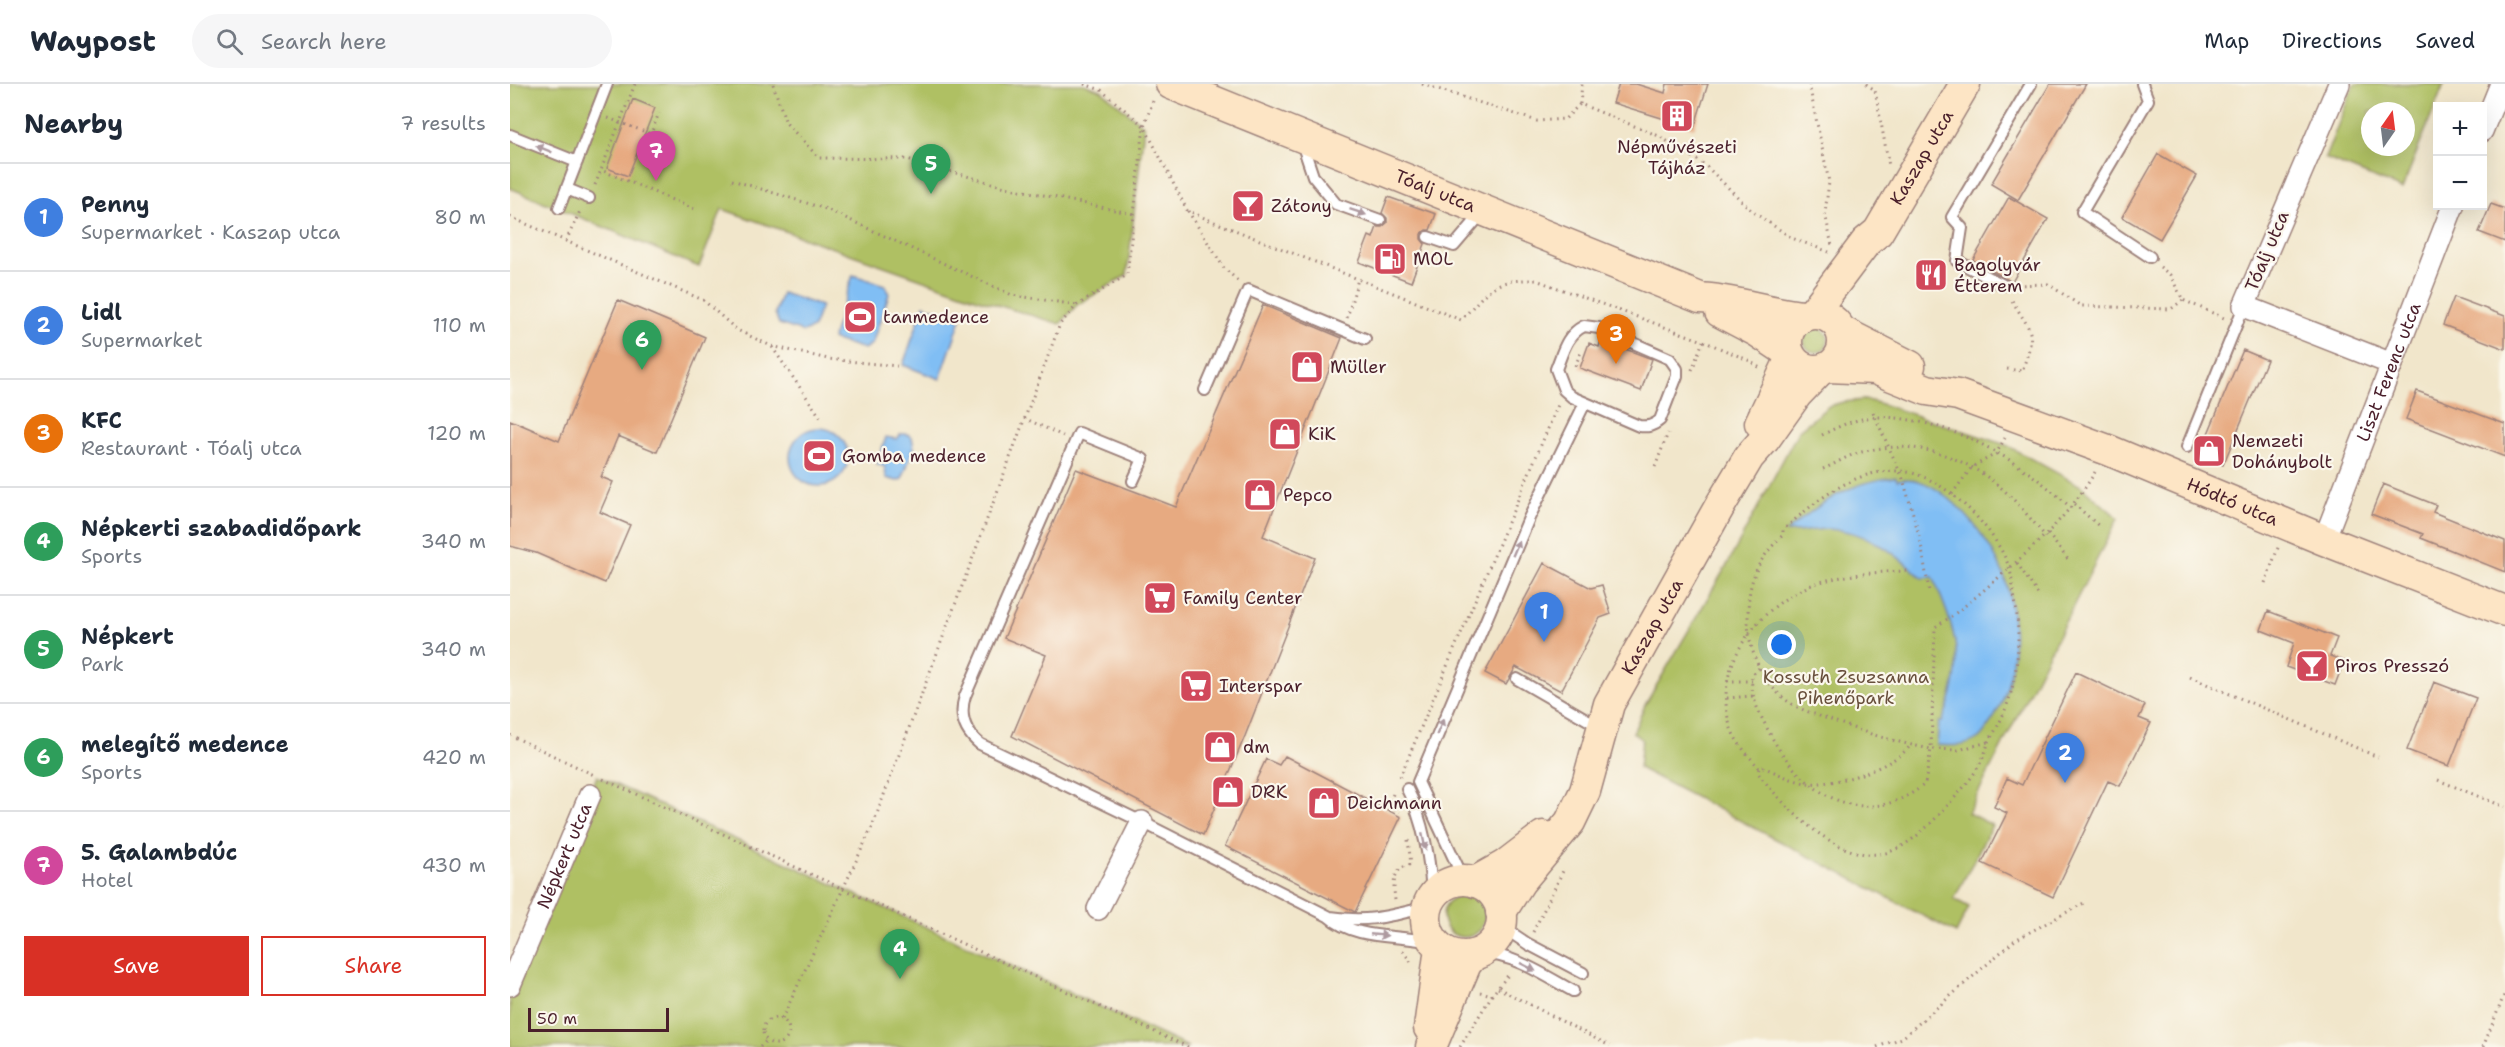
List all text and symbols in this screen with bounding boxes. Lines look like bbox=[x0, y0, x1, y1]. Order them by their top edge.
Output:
search box bbox=[192, 14, 612, 68]
text: Waypost bbox=[30, 22, 156, 60]
icon: search bbox=[213, 25, 246, 58]
text: Search here bbox=[261, 27, 387, 56]
text: Map bbox=[2204, 27, 2249, 55]
text: Directions bbox=[2282, 27, 2382, 55]
text: Saved bbox=[2415, 27, 2475, 55]
building icon: Népművészeti Tájház bbox=[1659, 98, 1695, 134]
north arrow bbox=[2361, 102, 2415, 156]
map controls bbox=[2433, 102, 2487, 210]
button: + bbox=[2433, 102, 2487, 156]
text: Nearby bbox=[24, 106, 123, 141]
street label: Kaszap utca bbox=[1884, 106, 1959, 209]
text: 7 results bbox=[400, 110, 486, 136]
pin: 7 bbox=[636, 132, 676, 181]
place label: Népművészeti Tájház bbox=[1617, 135, 1737, 180]
one-way arrow bbox=[534, 144, 552, 154]
pin: 5 bbox=[912, 144, 950, 194]
button: − bbox=[2433, 156, 2487, 210]
street label: Tóalj utca bbox=[1391, 164, 1479, 218]
bar icon: Zátony bbox=[1230, 188, 1266, 224]
text: Penny bbox=[81, 190, 149, 219]
place label: Zátony bbox=[1271, 194, 1332, 218]
text: 1 bbox=[39, 204, 48, 230]
text: 80 m bbox=[434, 204, 486, 230]
street label: Tóalj utca bbox=[2239, 207, 2295, 295]
one-way arrow bbox=[1349, 208, 1367, 218]
text: Supermarket · Kaszap utca bbox=[81, 219, 340, 245]
fuel station icon: MOL bbox=[1372, 241, 1408, 277]
place label: MOL bbox=[1413, 247, 1453, 271]
place label: Bagolyvár Étterem bbox=[1954, 253, 2041, 298]
restaurant icon: Bagolyvár Étterem bbox=[1913, 257, 1949, 293]
text: Lidl bbox=[81, 298, 122, 327]
sports icon: tanmedence bbox=[842, 299, 878, 335]
street label: Liszt Ferenc utca bbox=[2351, 299, 2427, 445]
place label: tanmedence bbox=[883, 305, 989, 329]
text: 2 bbox=[37, 312, 51, 338]
text: 110 m bbox=[432, 312, 486, 338]
pin: 3 bbox=[1596, 314, 1636, 364]
pin: 6 bbox=[622, 320, 662, 370]
text: Supermarket bbox=[81, 327, 203, 353]
shop icon: Müller bbox=[1289, 349, 1325, 385]
place label: Müller bbox=[1330, 355, 1387, 379]
text: KFC bbox=[81, 406, 122, 435]
shop icon: KiK bbox=[1267, 416, 1303, 452]
text: 3 bbox=[37, 420, 51, 446]
text: 120 m bbox=[427, 420, 486, 446]
place label: KiK bbox=[1308, 422, 1336, 446]
place label: Nemzeti Dohánybolt bbox=[2232, 429, 2333, 474]
shop icon: Nemzeti Dohánybolt bbox=[2191, 433, 2227, 469]
text: Restaurant · Tóalj utca bbox=[81, 435, 302, 461]
sports icon: Gomba medence bbox=[801, 438, 837, 474]
place label: Gomba medence bbox=[842, 444, 986, 468]
street label: Hódtó utca bbox=[2183, 472, 2282, 532]
shop icon: Pepco bbox=[1242, 477, 1278, 513]
place label: Pepco bbox=[1283, 483, 1333, 507]
text: Népkerti szabadidőpark bbox=[81, 514, 361, 543]
text: 4 bbox=[37, 528, 51, 554]
text: 340 m bbox=[421, 528, 486, 554]
one-way arrow bbox=[1512, 539, 1521, 557]
text: Sports bbox=[81, 543, 142, 569]
street label: Kaszap utca bbox=[1616, 574, 1689, 679]
supermarket icon: Family Center bbox=[1142, 580, 1178, 616]
place label: Family Center bbox=[1183, 586, 1302, 610]
pin: 1 bbox=[1524, 592, 1564, 642]
text: Népkert bbox=[81, 622, 174, 651]
your location bbox=[1767, 630, 1796, 659]
text: 5 bbox=[37, 636, 50, 662]
text: 340 m bbox=[421, 636, 486, 662]
bar icon: Piros Presszó bbox=[2294, 648, 2330, 684]
text: Park bbox=[81, 651, 124, 677]
place label: Piros Presszó bbox=[2335, 654, 2449, 678]
park label: Kossuth Zsuzsanna Pihenőpark bbox=[1763, 665, 1929, 710]
supermarket icon: Interspar bbox=[1178, 668, 1214, 704]
place label: Interspar bbox=[1219, 674, 1302, 698]
one-way arrow bbox=[1435, 718, 1445, 736]
shop icon: dm bbox=[1202, 729, 1238, 765]
text: melegítő medence bbox=[81, 730, 289, 759]
pin: 2 bbox=[2046, 734, 2084, 783]
place label: dm bbox=[1243, 735, 1270, 759]
text: 6 bbox=[37, 744, 51, 770]
text: 420 m bbox=[422, 744, 486, 770]
text: Sports bbox=[81, 759, 142, 785]
shop icon: DRK bbox=[1210, 774, 1246, 810]
place label: DRK bbox=[1251, 780, 1288, 804]
shop icon: Deichmann bbox=[1306, 785, 1342, 821]
place label: Deichmann bbox=[1347, 791, 1442, 815]
street label: Népkert utca bbox=[531, 799, 597, 913]
one-way arrow bbox=[1419, 833, 1429, 851]
text: 5. Galambdúc bbox=[81, 838, 237, 867]
text: 7 bbox=[37, 852, 51, 878]
text: 430 m bbox=[422, 852, 486, 878]
text: Hotel bbox=[81, 867, 133, 893]
pin: 4 bbox=[880, 930, 920, 979]
one-way arrow bbox=[1370, 930, 1389, 940]
button: Save bbox=[24, 936, 249, 996]
button: Share bbox=[261, 936, 486, 996]
one-way arrow bbox=[1520, 962, 1537, 972]
scale bar bbox=[528, 1005, 669, 1032]
text: 50 m bbox=[537, 1008, 577, 1029]

